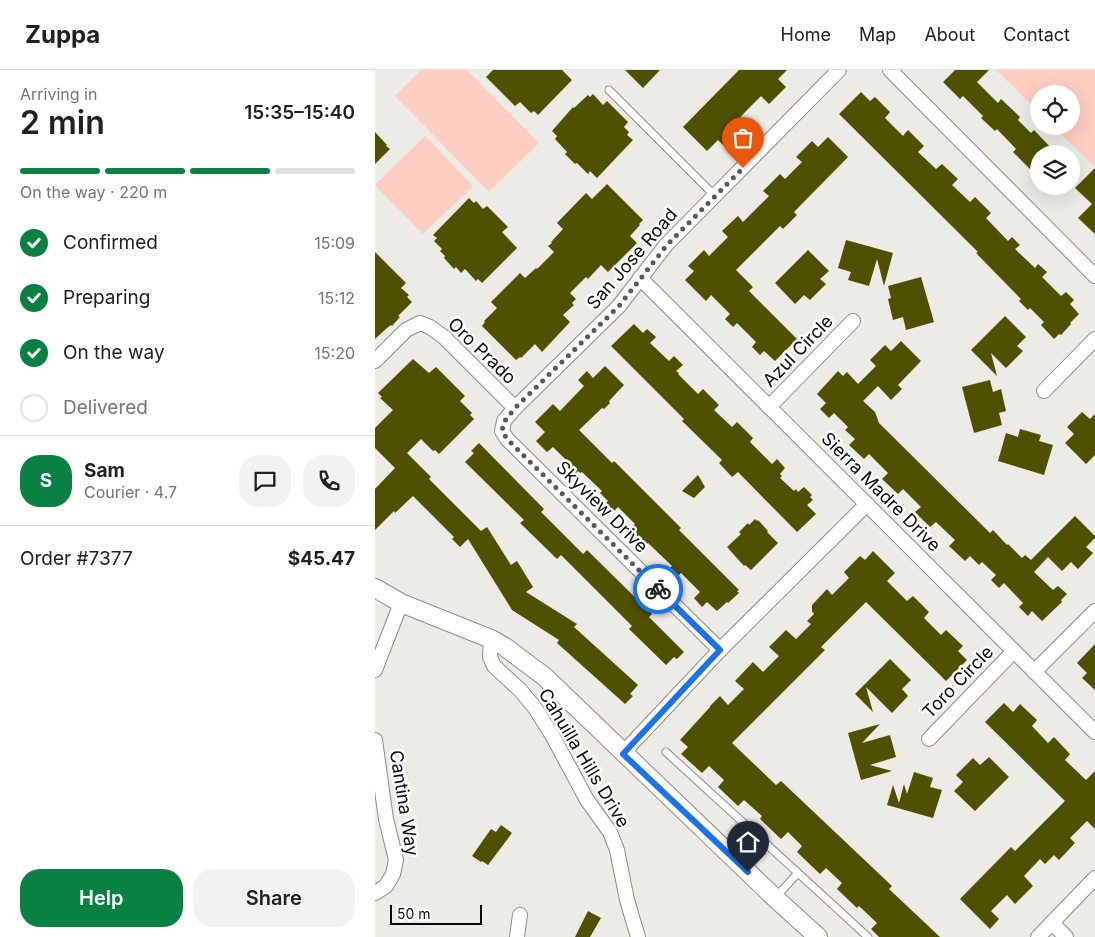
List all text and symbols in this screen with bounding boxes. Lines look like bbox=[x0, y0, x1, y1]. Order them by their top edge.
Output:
text: Zuppa bbox=[25, 20, 100, 49]
text: Home bbox=[781, 24, 831, 45]
text: Map bbox=[859, 24, 896, 45]
text: About bbox=[924, 24, 975, 45]
text: Contact bbox=[1003, 24, 1070, 45]
text: Arriving in bbox=[20, 84, 97, 104]
map controls bbox=[1030, 85, 1080, 195]
button: locate bbox=[1030, 85, 1080, 135]
text: 15:35–15:40 bbox=[244, 101, 355, 124]
text: 2 min bbox=[20, 103, 105, 142]
pin bbox=[722, 117, 764, 168]
icon: bag bbox=[729, 124, 757, 152]
button: layers bbox=[1030, 145, 1080, 195]
text: On the way · 220 m bbox=[20, 182, 167, 202]
street label: San Jose Road bbox=[582, 204, 681, 313]
icon: check bbox=[20, 229, 48, 257]
text: Confirmed bbox=[63, 231, 158, 254]
text: 15:09 bbox=[314, 233, 355, 253]
icon: check bbox=[20, 284, 48, 312]
text: Preparing bbox=[63, 286, 150, 309]
text: 15:12 bbox=[318, 288, 355, 308]
street label: Azul Circle bbox=[758, 310, 837, 391]
street label: Oro Prado bbox=[444, 313, 521, 388]
icon: check bbox=[20, 339, 48, 367]
text: On the way bbox=[63, 341, 165, 364]
text: 15:20 bbox=[314, 343, 355, 363]
text: Delivered bbox=[63, 396, 148, 419]
street label: Sierra Madre Drive bbox=[818, 428, 945, 555]
button: chat bbox=[239, 455, 291, 507]
button: phone bbox=[303, 455, 355, 507]
street label: Skyview Drive bbox=[552, 457, 652, 557]
text: Sam bbox=[84, 459, 125, 482]
text: S bbox=[40, 469, 52, 492]
text: Courier · 4.7 bbox=[84, 482, 177, 502]
text: Order #7377 bbox=[20, 547, 133, 570]
text: $45.47 bbox=[288, 547, 355, 570]
courier bbox=[633, 564, 683, 614]
icon: bike bbox=[644, 575, 672, 603]
street label: Toro Circle bbox=[918, 641, 997, 722]
street label: Cahuilla Hills Drive bbox=[535, 684, 634, 831]
street label: Cantina Way bbox=[386, 749, 423, 857]
pin bbox=[727, 821, 769, 872]
icon: home bbox=[734, 828, 762, 856]
button: Help bbox=[20, 869, 183, 927]
button: Share bbox=[193, 869, 355, 927]
scale bar bbox=[390, 902, 483, 925]
text: 50 m bbox=[397, 905, 431, 922]

